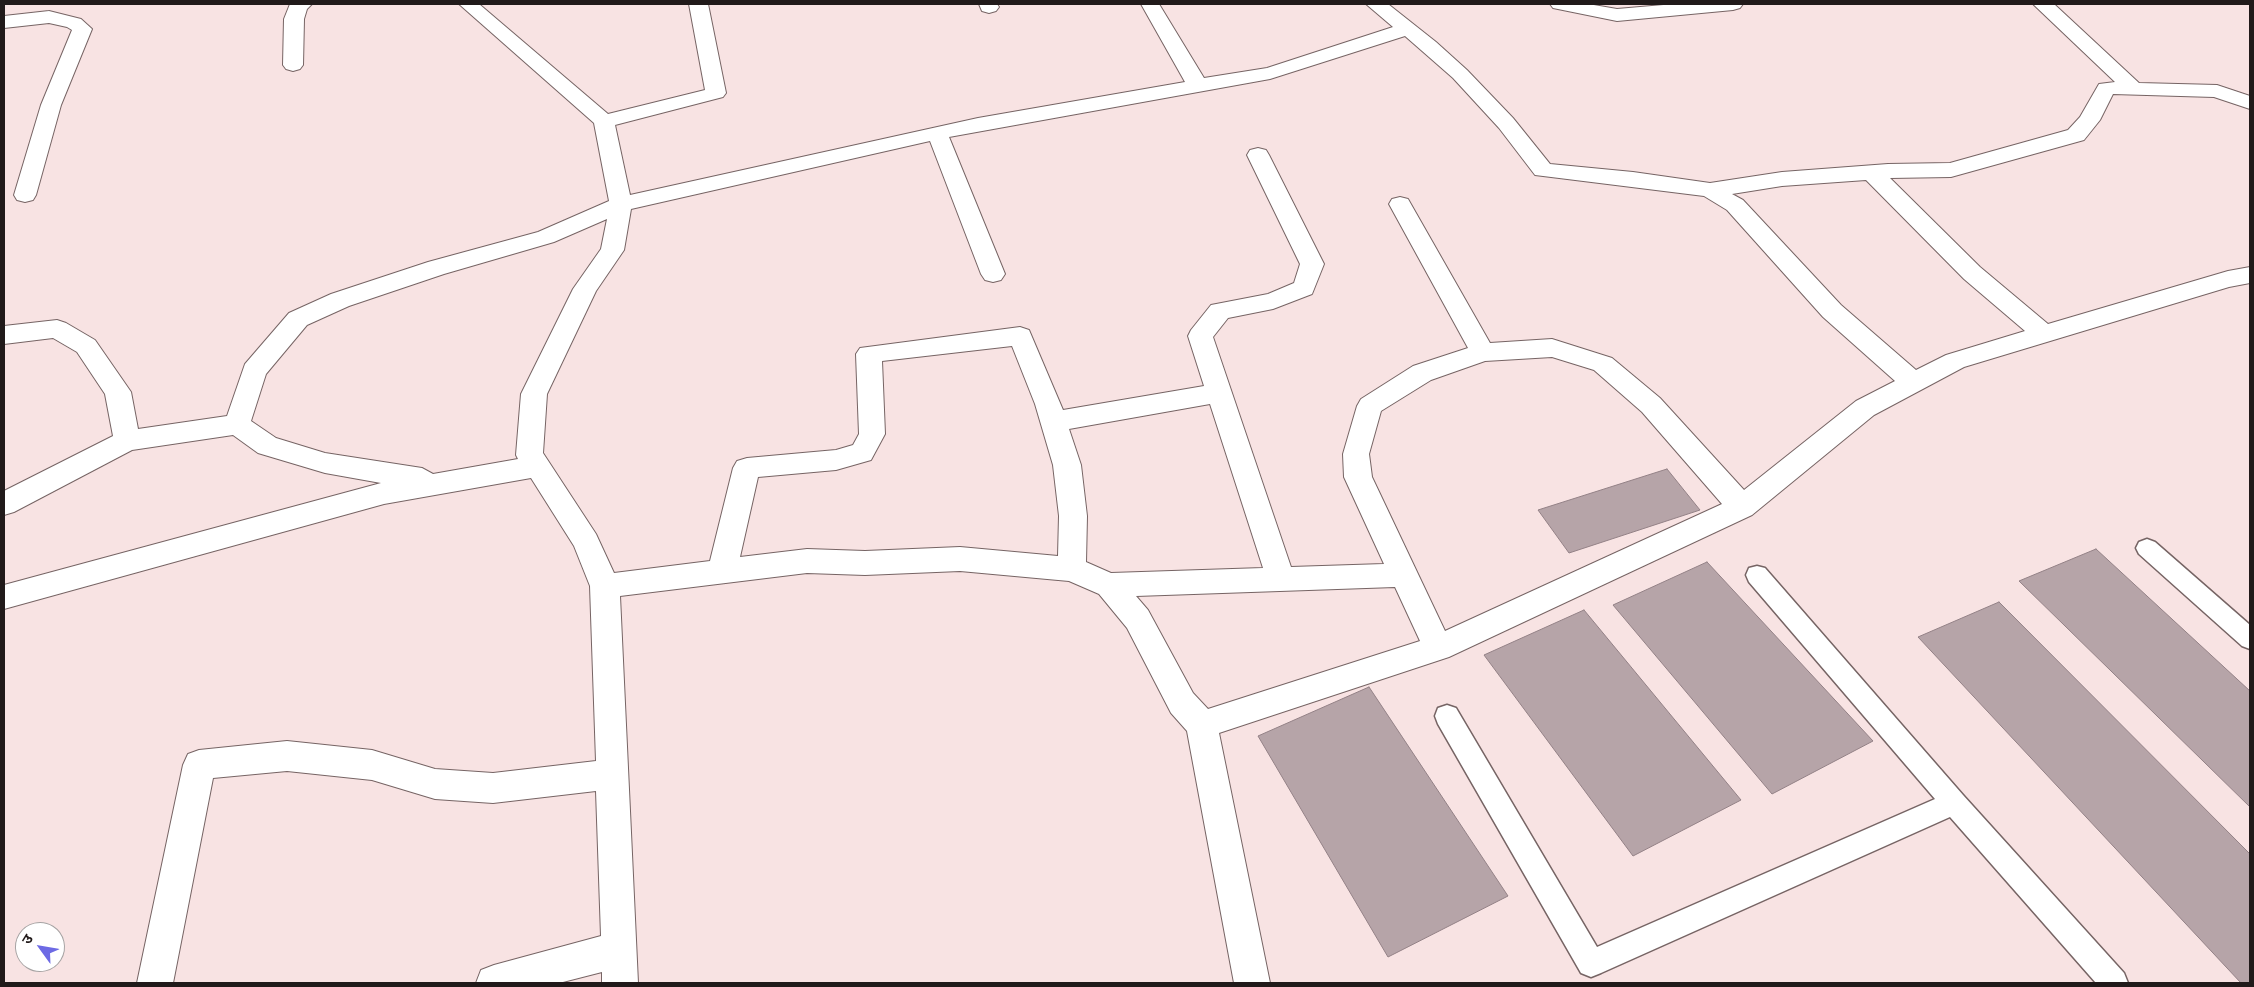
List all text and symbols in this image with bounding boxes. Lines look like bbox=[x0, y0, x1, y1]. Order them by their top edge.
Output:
north arrow bbox=[15, 922, 65, 972]
text: उ bbox=[18, 931, 37, 947]

